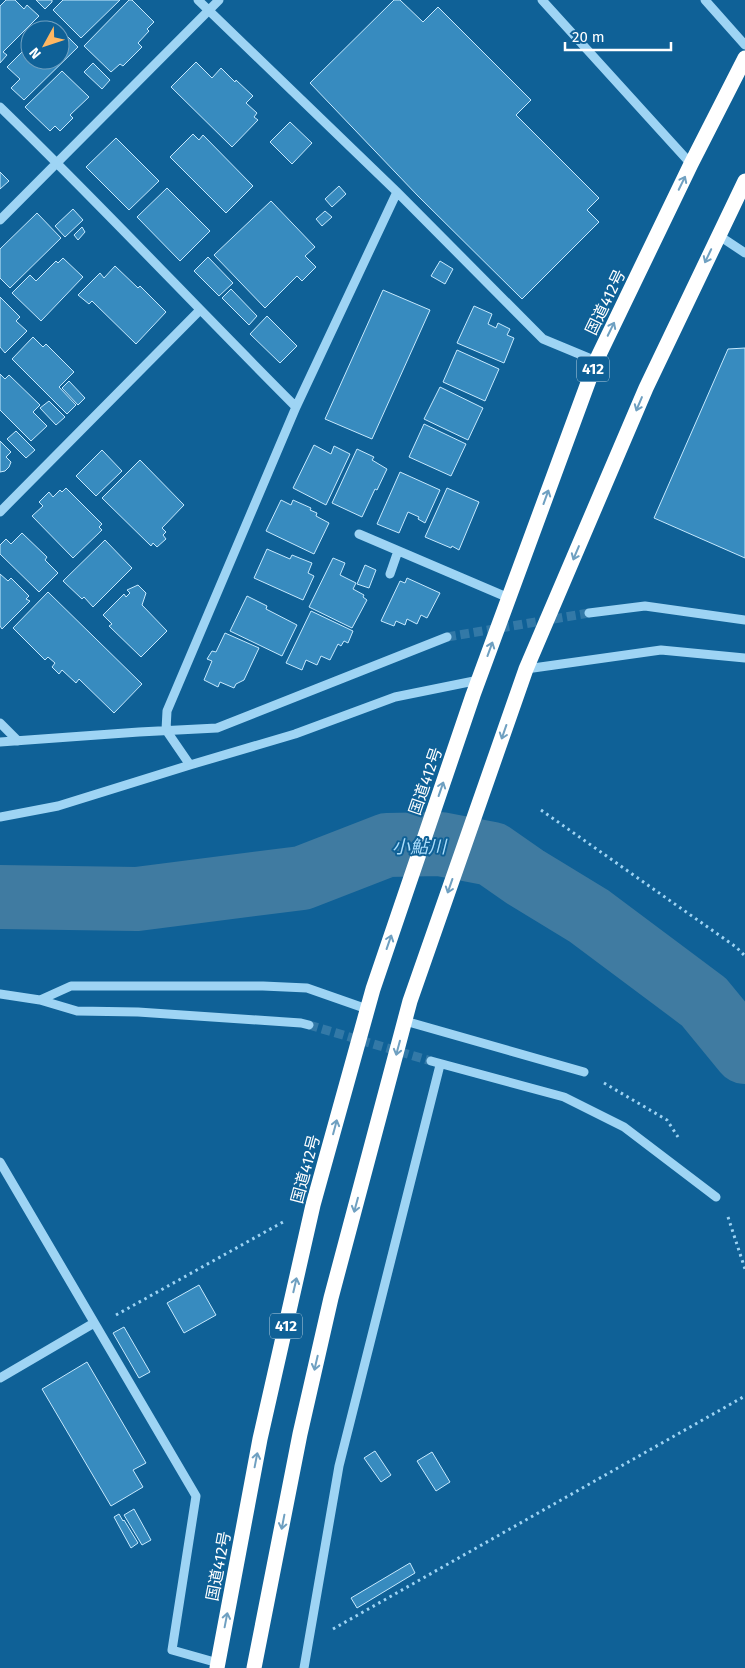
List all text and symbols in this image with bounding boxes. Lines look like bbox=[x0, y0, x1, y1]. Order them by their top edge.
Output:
north arrow bbox=[20, 20, 70, 70]
scale bar bbox=[565, 20, 671, 52]
text: 20 m bbox=[572, 28, 605, 46]
text: N bbox=[26, 44, 45, 62]
one-way arrow bbox=[678, 176, 687, 191]
one-way arrow bbox=[703, 249, 713, 264]
street label: 国道412号 bbox=[581, 266, 629, 338]
one-way arrow bbox=[607, 322, 617, 337]
road number: 412 bbox=[577, 356, 609, 382]
one-way arrow bbox=[634, 396, 644, 411]
one-way arrow bbox=[542, 489, 551, 505]
one-way arrow bbox=[570, 545, 580, 560]
one-way arrow bbox=[486, 642, 495, 657]
one-way arrow bbox=[498, 724, 508, 740]
street label: 国道412号 bbox=[405, 745, 446, 818]
one-way arrow bbox=[437, 781, 446, 797]
water label: 小鮎川 bbox=[392, 836, 448, 858]
one-way arrow bbox=[445, 877, 454, 893]
one-way arrow bbox=[384, 935, 394, 951]
one-way arrow bbox=[392, 1040, 402, 1056]
one-way arrow bbox=[330, 1120, 340, 1136]
street label: 国道412号 bbox=[287, 1133, 324, 1206]
one-way arrow bbox=[350, 1197, 360, 1213]
one-way arrow bbox=[291, 1277, 300, 1293]
road number: 412 bbox=[270, 1314, 302, 1338]
one-way arrow bbox=[311, 1354, 320, 1370]
one-way arrow bbox=[251, 1453, 261, 1469]
one-way arrow bbox=[278, 1514, 287, 1530]
street label: 国道412号 bbox=[202, 1530, 235, 1602]
one-way arrow bbox=[221, 1612, 231, 1628]

